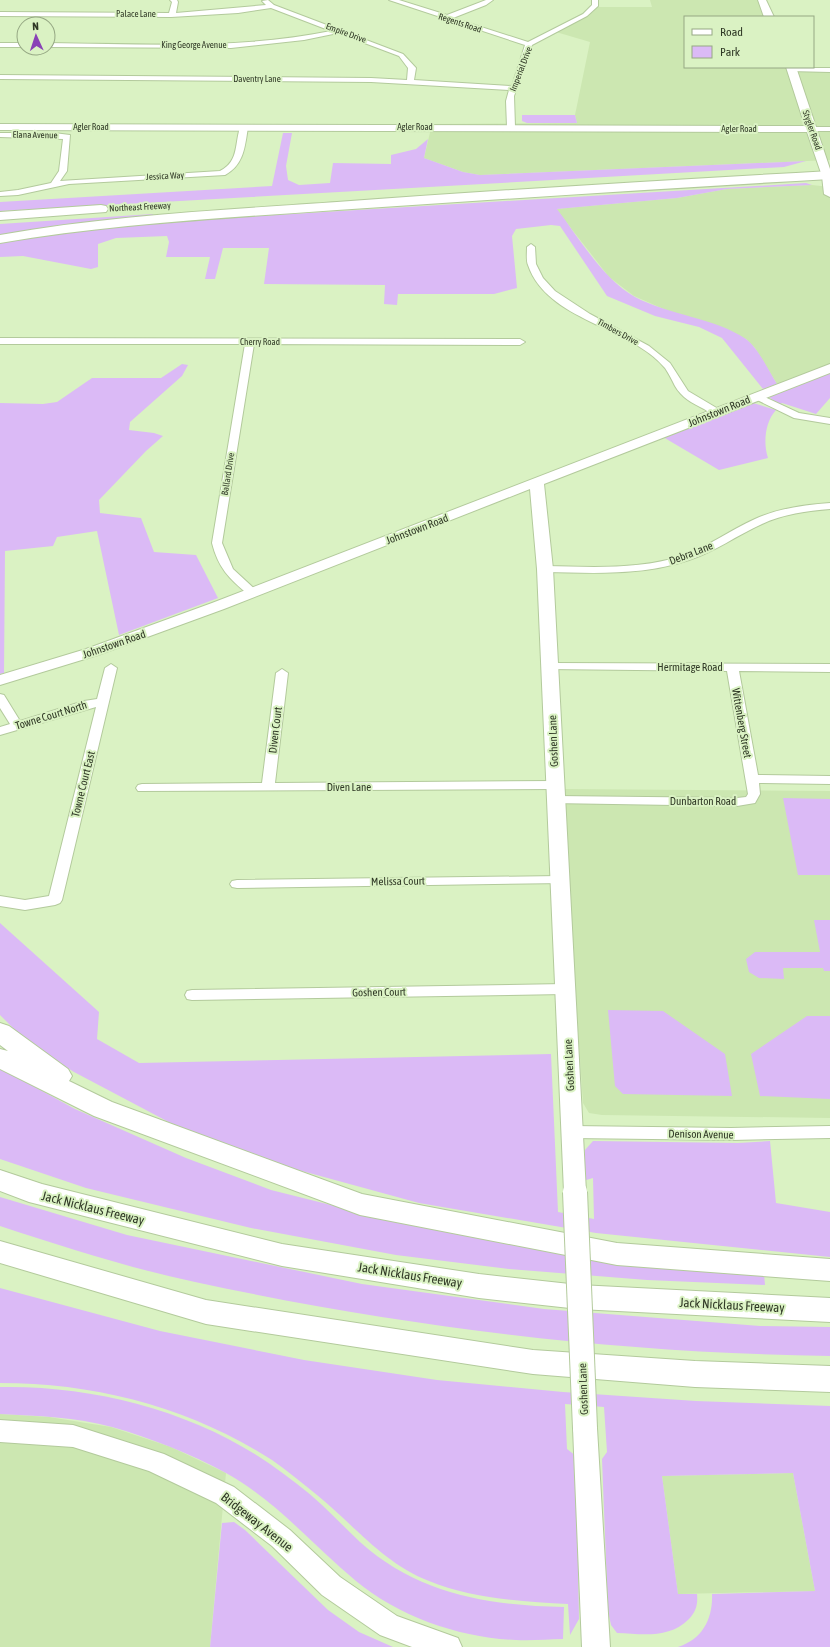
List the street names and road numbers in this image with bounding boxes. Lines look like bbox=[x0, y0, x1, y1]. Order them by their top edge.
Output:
street label: Palace Lane bbox=[116, 9, 156, 19]
street label: Regents Road bbox=[437, 11, 483, 35]
street label: Empire Drive bbox=[325, 21, 367, 45]
street label: King George Avenue bbox=[161, 40, 227, 50]
street label: Imperial Drive bbox=[508, 45, 534, 93]
street label: Daventry Lane bbox=[233, 74, 281, 84]
street label: Stygler Road bbox=[801, 109, 823, 151]
street label: Agler Road bbox=[73, 122, 109, 132]
street label: Agler Road bbox=[397, 122, 433, 132]
street label: Agler Road bbox=[721, 124, 757, 134]
street label: Elana Avenue bbox=[12, 130, 58, 140]
street label: Jessica Way bbox=[146, 170, 185, 182]
street label: Northeast Freeway bbox=[109, 200, 171, 214]
street label: Timbers Drive bbox=[596, 317, 640, 347]
street label: Cherry Road bbox=[240, 337, 280, 347]
street label: Johnstown Road bbox=[686, 393, 752, 429]
street label: Ballard Drive bbox=[220, 452, 236, 496]
street label: Johnstown Road bbox=[384, 512, 450, 546]
street label: Debra Lane bbox=[668, 539, 714, 567]
street label: Johnstown Road bbox=[81, 628, 147, 660]
street label: Hermitage Road bbox=[657, 661, 723, 673]
street label: Wittenberg Street bbox=[730, 687, 754, 759]
street label: Towne Court North bbox=[14, 698, 88, 732]
street label: Diven Court bbox=[266, 706, 284, 754]
street label: Goshen Lane bbox=[546, 715, 560, 767]
street label: Towne Court East bbox=[69, 750, 97, 818]
street label: Diven Lane bbox=[327, 781, 371, 793]
street label: Dunbarton Road bbox=[670, 795, 736, 807]
street label: Melissa Court bbox=[371, 875, 425, 887]
street label: Goshen Court bbox=[352, 986, 406, 998]
street label: Goshen Lane bbox=[562, 1039, 576, 1091]
street label: Denison Avenue bbox=[668, 1127, 734, 1141]
street label: Jack Nicklaus Freeway bbox=[40, 1188, 147, 1228]
street label: Jack Nicklaus Freeway bbox=[357, 1259, 464, 1291]
street label: Jack Nicklaus Freeway bbox=[679, 1295, 786, 1315]
street label: Goshen Lane bbox=[576, 1363, 590, 1415]
street label: Bridgeway Avenue bbox=[218, 1489, 296, 1555]

